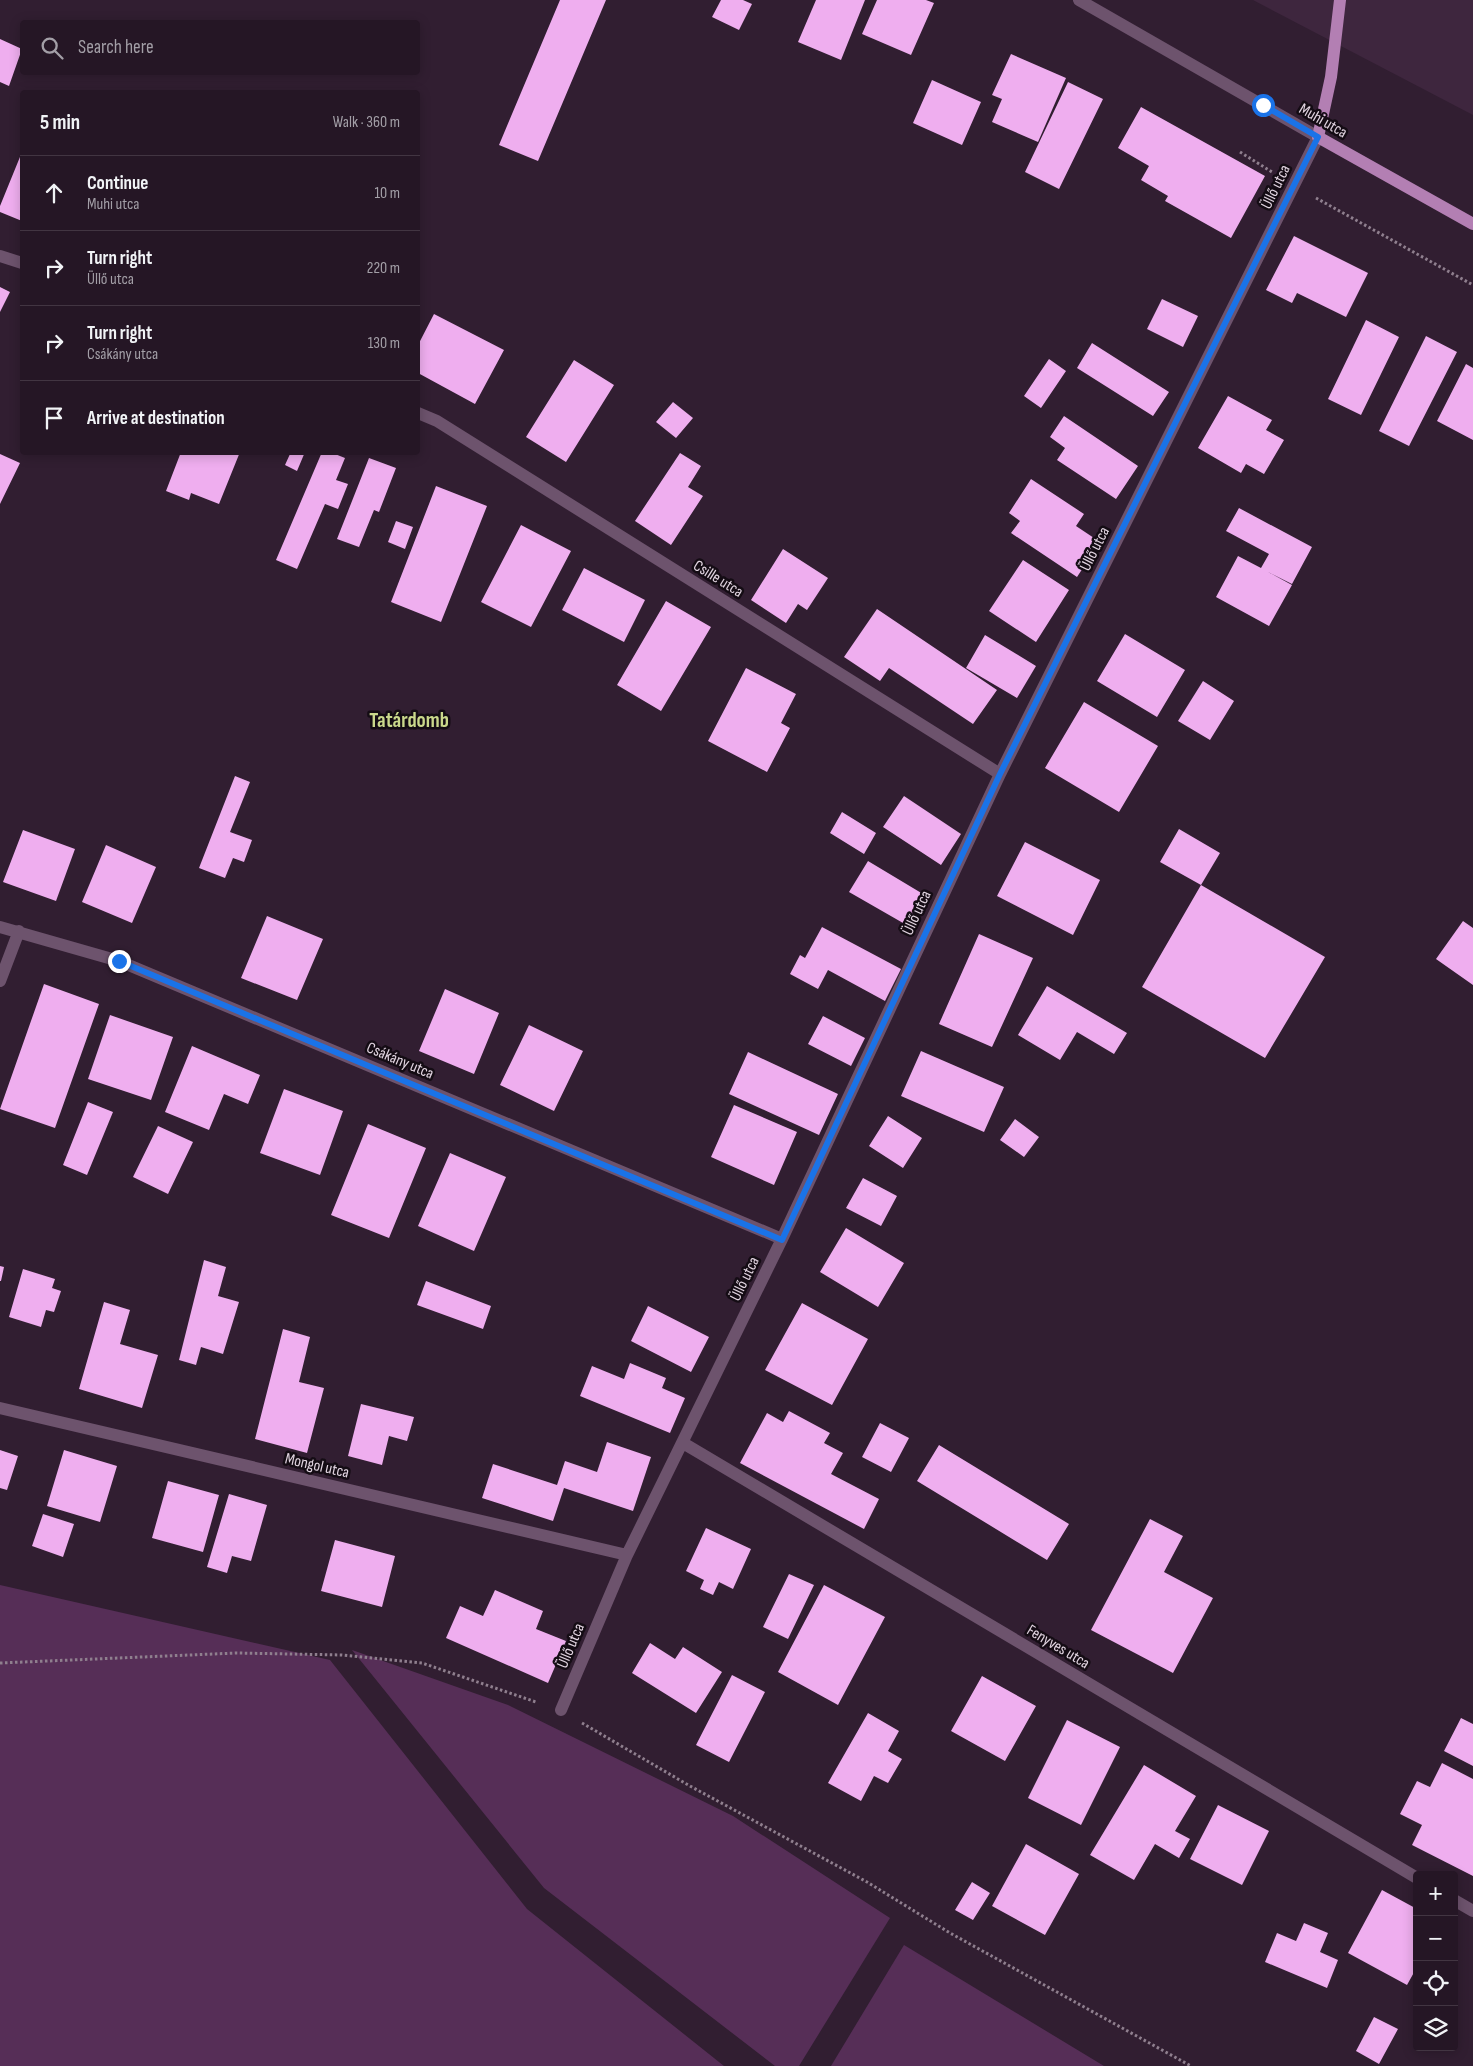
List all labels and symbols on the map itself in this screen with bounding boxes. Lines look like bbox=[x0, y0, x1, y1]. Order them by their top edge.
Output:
route start bbox=[1252, 94, 1275, 117]
street label: Muhi utca bbox=[1296, 100, 1350, 142]
street label: Üllő utca bbox=[1257, 162, 1295, 212]
street label: Üllő utca bbox=[1076, 524, 1114, 574]
street label: Csille utca bbox=[690, 556, 746, 602]
district label: Tatárdomb bbox=[369, 708, 449, 733]
street label: Üllő utca bbox=[898, 888, 936, 938]
route end bbox=[108, 950, 131, 973]
street label: Csákány utca bbox=[364, 1038, 436, 1084]
street label: Üllő utca bbox=[726, 1254, 764, 1304]
street label: Mongol utca bbox=[283, 1449, 351, 1483]
street label: Üllő utca bbox=[553, 1621, 589, 1671]
street label: Fenyves utca bbox=[1023, 1621, 1093, 1673]

